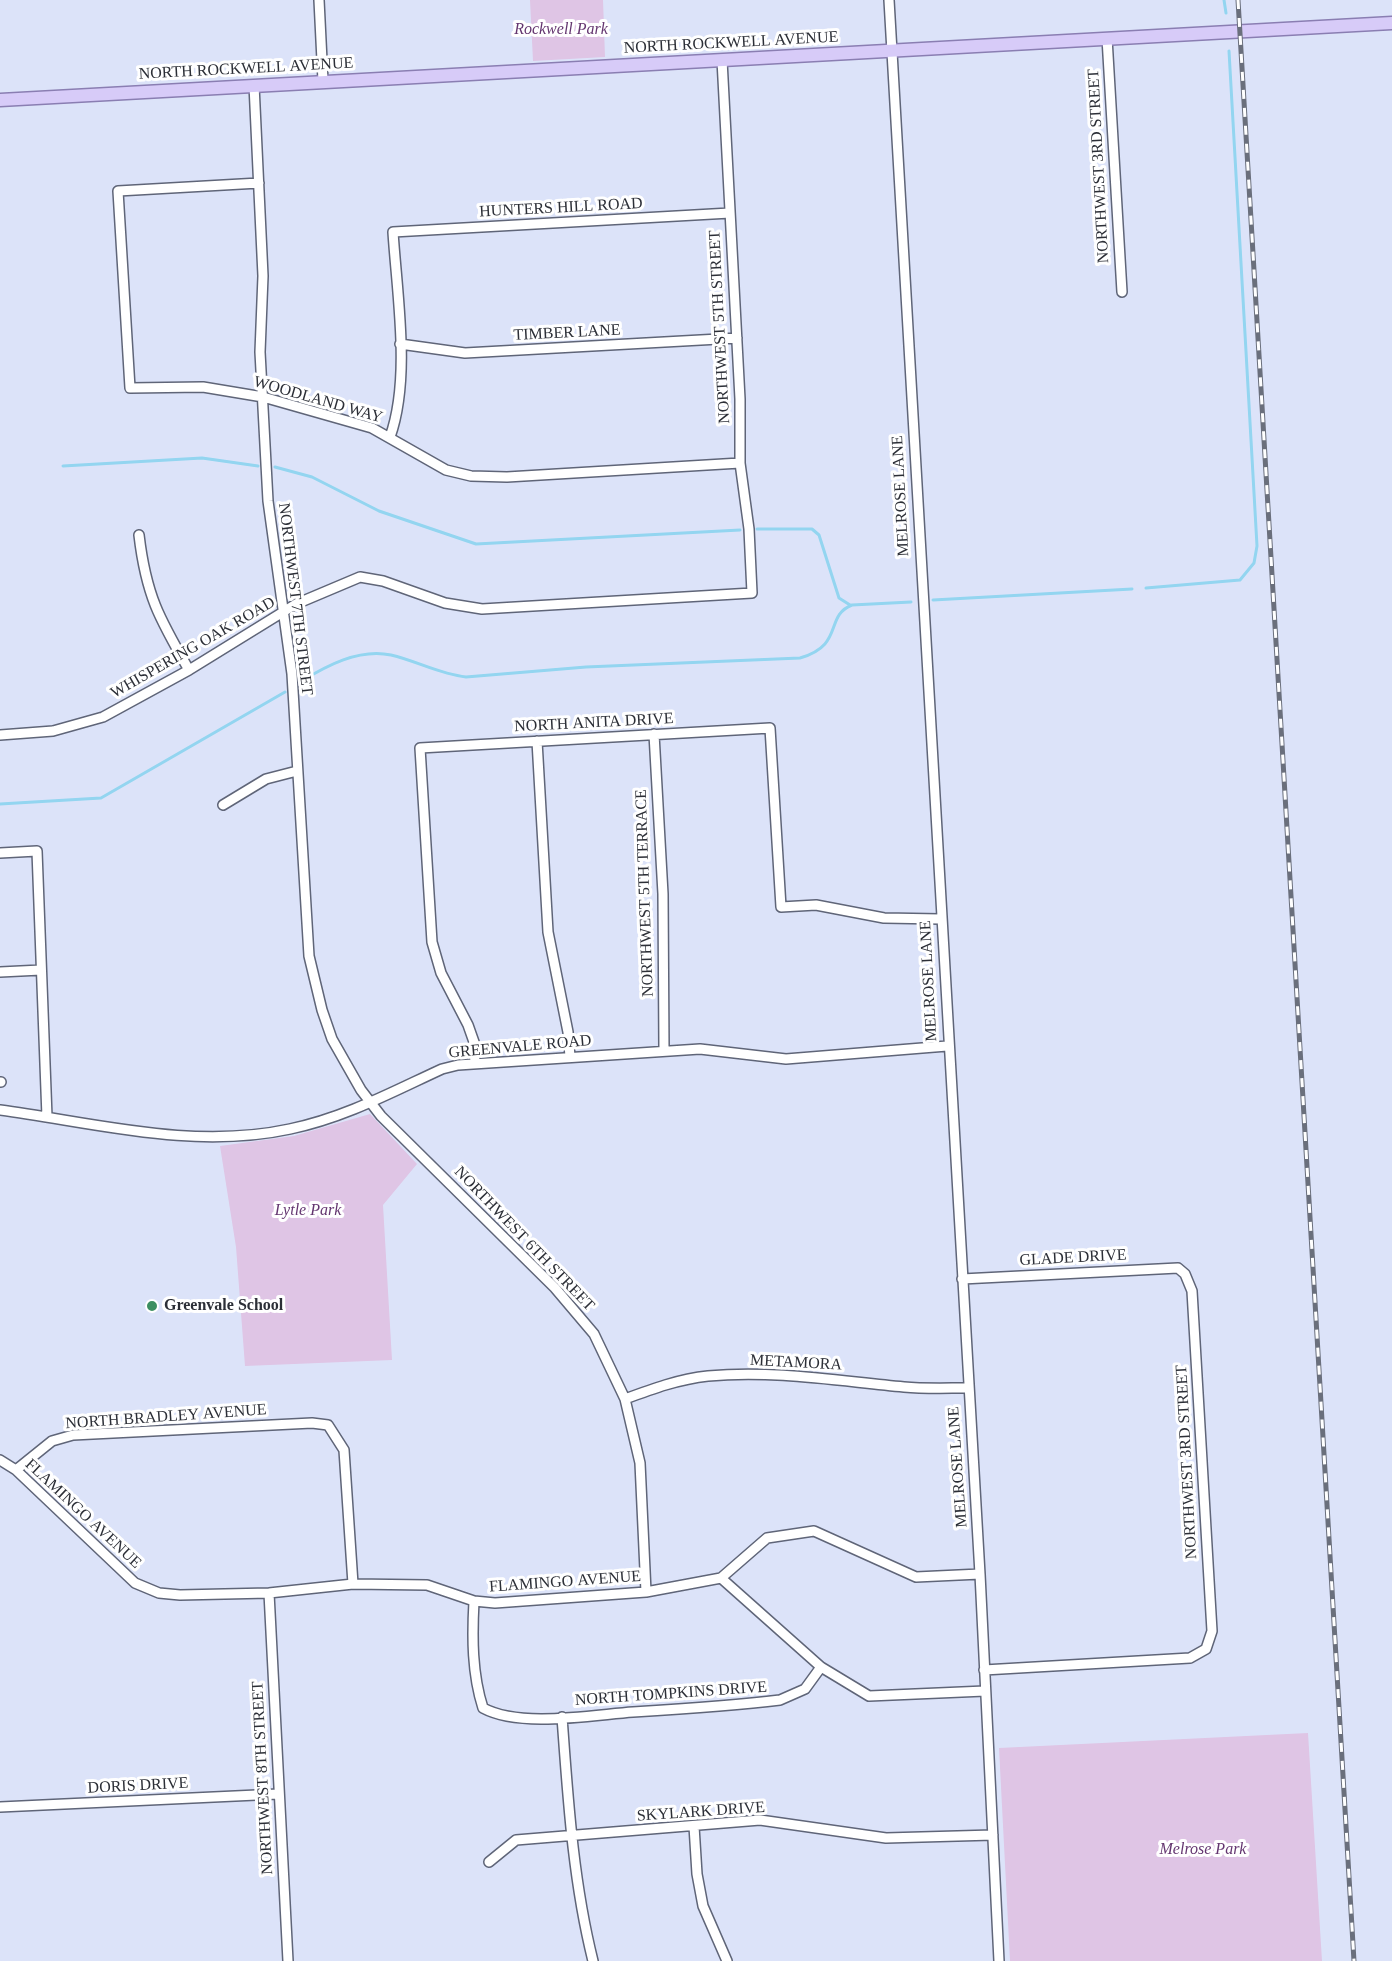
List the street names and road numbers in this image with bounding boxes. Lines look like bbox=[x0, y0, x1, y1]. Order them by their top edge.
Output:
street label: NORTH ROCKWELL AVENUE bbox=[623, 28, 839, 58]
street label: NORTH ROCKWELL AVENUE bbox=[138, 54, 354, 84]
street label: NORTHWEST 3RD STREET bbox=[1084, 68, 1114, 264]
street label: HUNTERS HILL ROAD bbox=[479, 194, 643, 222]
street label: NORTHWEST 5TH STREET bbox=[705, 230, 735, 424]
street label: TIMBER LANE bbox=[513, 321, 621, 345]
street label: WOODLAND WAY bbox=[251, 372, 385, 428]
street label: MELROSE LANE bbox=[888, 435, 914, 557]
street label: NORTHWEST 7TH STREET bbox=[274, 502, 316, 696]
street label: WHISPERING OAK ROAD bbox=[107, 593, 279, 703]
street label: NORTH ANITA DRIVE bbox=[514, 709, 674, 737]
street label: NORTHWEST 5TH TERRACE bbox=[632, 789, 658, 997]
street label: MELROSE LANE bbox=[916, 920, 942, 1042]
street label: GREENVALE ROAD bbox=[448, 1031, 592, 1063]
street label: NORTHWEST 6TH STREET bbox=[450, 1163, 598, 1315]
street label: GLADE DRIVE bbox=[1019, 1246, 1127, 1270]
street label: METAMORA bbox=[750, 1351, 842, 1375]
street label: NORTHWEST 3RD STREET bbox=[1172, 1364, 1202, 1560]
street label: NORTH BRADLEY AVENUE bbox=[65, 1400, 267, 1434]
street label: MELROSE LANE bbox=[944, 1406, 972, 1528]
street label: FLAMINGO AVENUE bbox=[21, 1455, 145, 1573]
street label: FLAMINGO AVENUE bbox=[488, 1567, 642, 1597]
street label: NORTH TOMPKINS DRIVE bbox=[574, 1678, 768, 1710]
street label: NORTHWEST 8TH STREET bbox=[248, 1681, 278, 1875]
street label: DORIS DRIVE bbox=[87, 1774, 189, 1798]
street label: SKYLARK DRIVE bbox=[636, 1798, 766, 1826]

